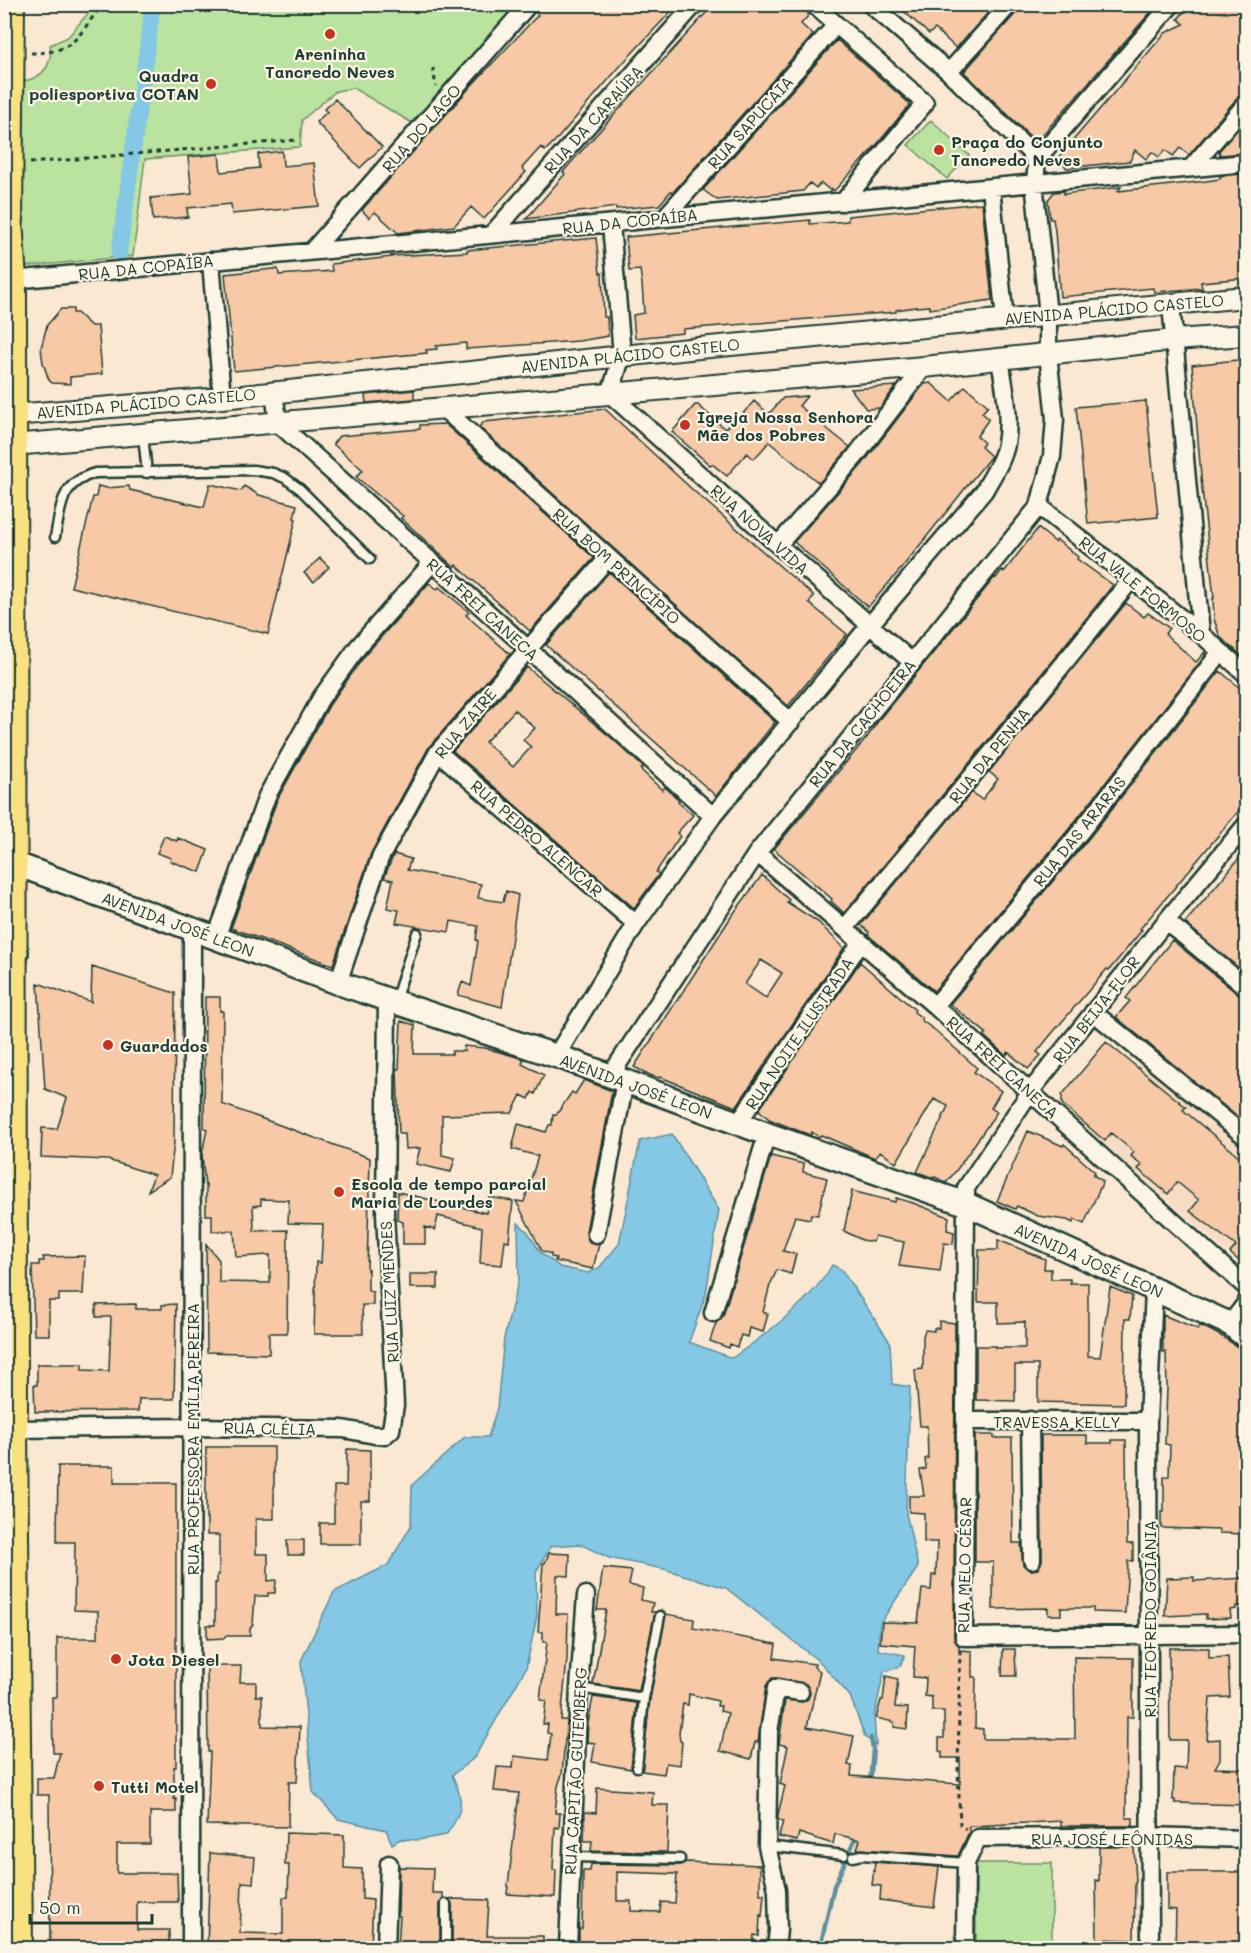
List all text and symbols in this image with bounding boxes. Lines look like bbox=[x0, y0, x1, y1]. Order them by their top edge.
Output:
marker: Areninha Tancredo Neves bbox=[323, 27, 337, 41]
place label: Areninha Tancredo Neves bbox=[265, 43, 395, 82]
street label: RUA DA CARAÚBA bbox=[539, 60, 647, 178]
place label: Quadra poliesportiva COTAN bbox=[29, 65, 199, 104]
street label: RUA SAPUCAIA bbox=[703, 71, 797, 173]
marker: Quadra poliesportiva COTAN bbox=[204, 77, 218, 91]
street label: RUA DO LAGO bbox=[377, 80, 465, 176]
place label: Praça do Conjunto Tancredo Neves bbox=[951, 131, 1103, 170]
marker: Praça do Conjunto Tancredo Neves bbox=[932, 143, 946, 157]
street label: RUA DA COPAÍBA bbox=[561, 203, 699, 239]
street label: RUA DA COPAÍBA bbox=[77, 249, 215, 285]
street label: AVENIDA PLÁCIDO CASTELO bbox=[1003, 289, 1225, 329]
street label: AVENIDA PLÁCIDO CASTELO bbox=[519, 333, 741, 377]
street label: AVENIDA PLÁCIDO CASTELO bbox=[35, 383, 257, 423]
place label: Igreja Nossa Senhora Mãe dos Pobres bbox=[697, 406, 874, 445]
marker: Igreja Nossa Senhora Mãe dos Pobres bbox=[678, 418, 692, 432]
street label: RUA NOVA VIDA bbox=[707, 479, 813, 579]
street label: RUA BOM PRINCÍPIO bbox=[549, 503, 685, 629]
street label: RUA VALE FORMOSO bbox=[1075, 531, 1211, 647]
street label: RUA FREI CANECA bbox=[423, 553, 543, 665]
street label: RUA DA CACHOEIRA bbox=[804, 655, 920, 791]
street label: RUA ZAIRE bbox=[430, 684, 500, 762]
street label: RUA DA PENHA bbox=[944, 703, 1034, 807]
street label: RUA DAS ARARAS bbox=[1028, 772, 1130, 890]
street label: RUA PEDRO ALENCAR bbox=[467, 775, 607, 901]
street label: AVENIDA JOSÉ LEON bbox=[99, 887, 257, 961]
street label: RUA BEIJA-FLOR bbox=[1048, 951, 1144, 1067]
street label: RUA NOITE ILUSTRADA bbox=[740, 953, 858, 1113]
street label: RUA FREI CANECA bbox=[943, 1011, 1063, 1123]
place label: Guardados bbox=[120, 1035, 208, 1056]
marker: Guardados bbox=[101, 1038, 115, 1052]
street label: AVENIDA JOSÉ LEON bbox=[557, 1049, 715, 1123]
place label: Escola de tempo parcial Maria de Lourdes bbox=[351, 1173, 546, 1212]
marker: Escola de tempo parcial Maria de Lourdes bbox=[332, 1185, 346, 1199]
street label: AVENIDA JOSÉ LEON bbox=[1011, 1218, 1167, 1302]
street label: RUA LUIZ MENDES bbox=[375, 1221, 403, 1363]
street label: RUA PROFESSORA EMÍLIA PEREIRA bbox=[182, 1303, 203, 1575]
street label: TRAVESSA KELLY bbox=[993, 1411, 1121, 1432]
street label: RUA CLÉLIA bbox=[224, 1417, 316, 1439]
street label: RUA MELO CÉSAR bbox=[952, 1497, 976, 1633]
street label: RUA TEOFREDO GOIÂNIA bbox=[1139, 1520, 1160, 1718]
place label: Jota Diesel bbox=[128, 1649, 219, 1670]
marker: Jota Diesel bbox=[109, 1652, 123, 1666]
street label: RUA CAPITÃO GUTEMBERG bbox=[559, 1666, 591, 1875]
place label: Tutti Motel bbox=[111, 1776, 199, 1797]
marker: Tutti Motel bbox=[92, 1779, 106, 1793]
street label: RUA JOSÉ LEÔNIDAS bbox=[1031, 1828, 1193, 1849]
scale bar bbox=[30, 1887, 152, 1925]
text: 50 m bbox=[39, 1895, 81, 1919]

